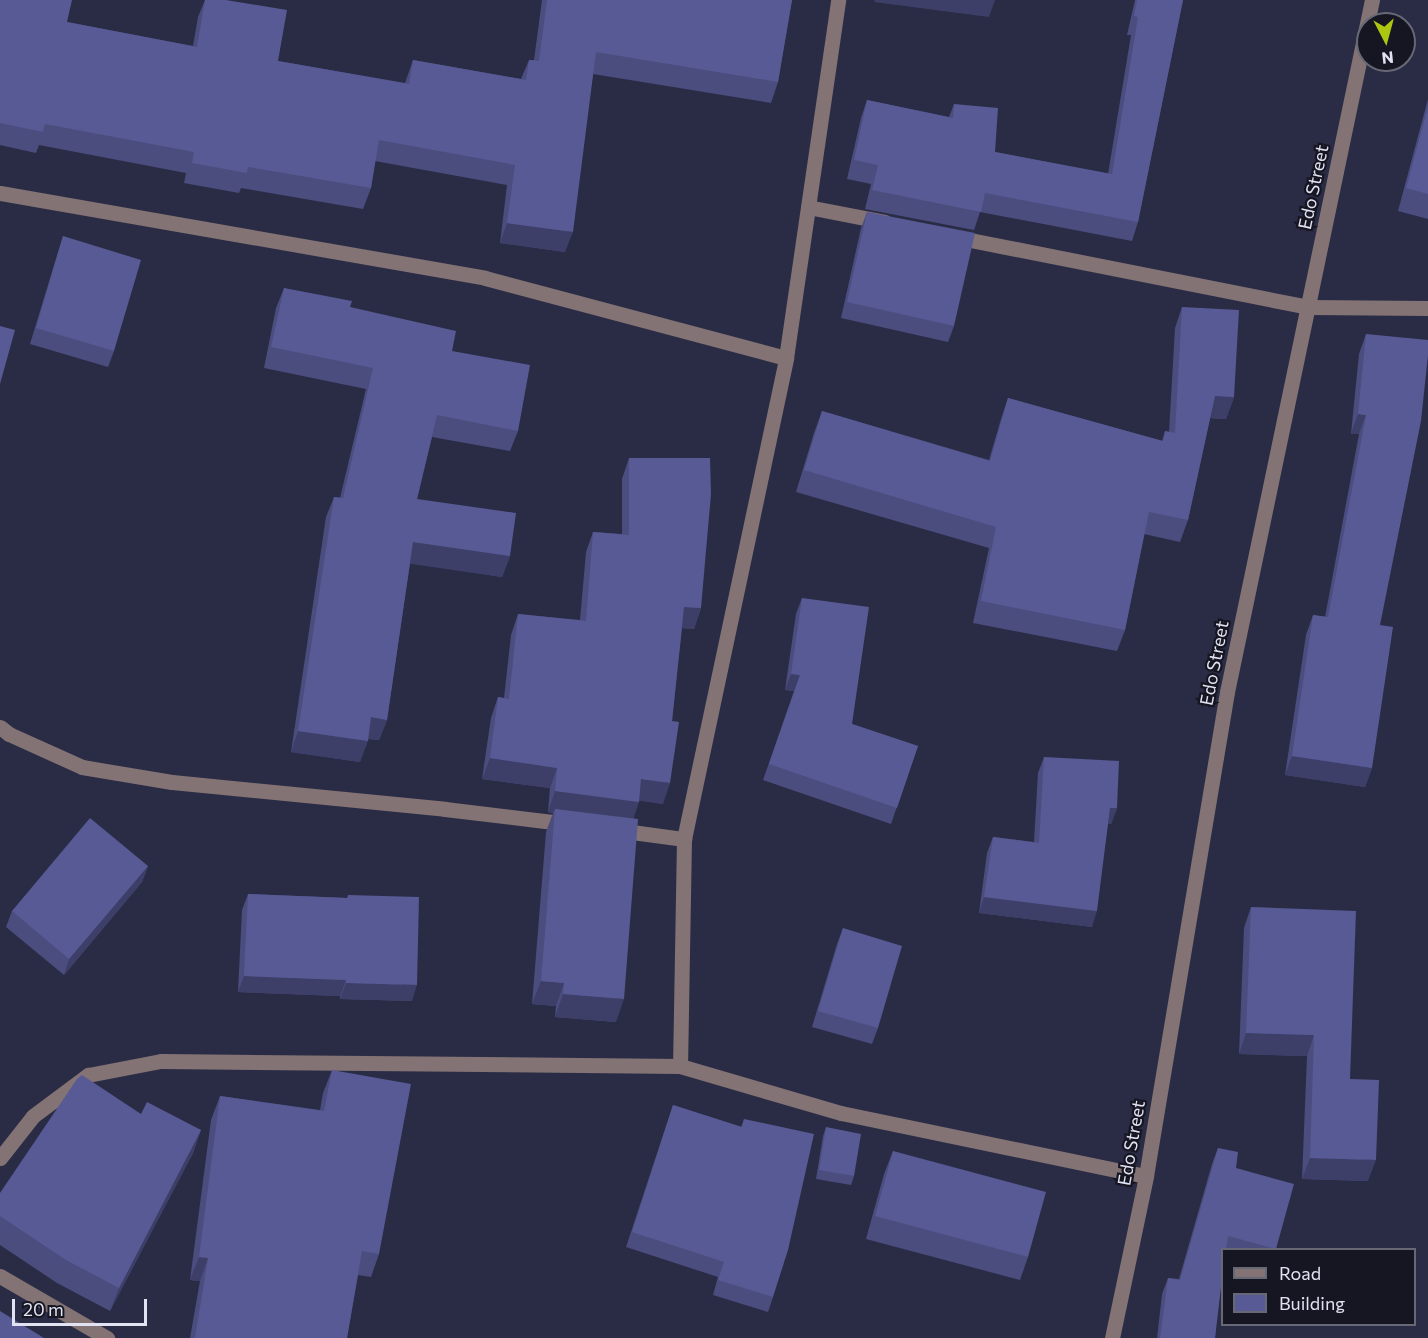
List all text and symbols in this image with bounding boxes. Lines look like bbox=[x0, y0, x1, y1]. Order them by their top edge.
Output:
north arrow bbox=[1356, 12, 1416, 72]
text: N bbox=[1381, 48, 1395, 68]
street label: Edo Street bbox=[1293, 143, 1333, 231]
street label: Edo Street bbox=[1195, 619, 1233, 707]
street label: Edo Street bbox=[1113, 1099, 1149, 1187]
legend bbox=[1221, 1248, 1416, 1326]
text: Road bbox=[1279, 1262, 1321, 1284]
scale bar bbox=[15, 1287, 150, 1325]
text: Building bbox=[1279, 1292, 1345, 1314]
text: 20 m bbox=[23, 1298, 64, 1320]

